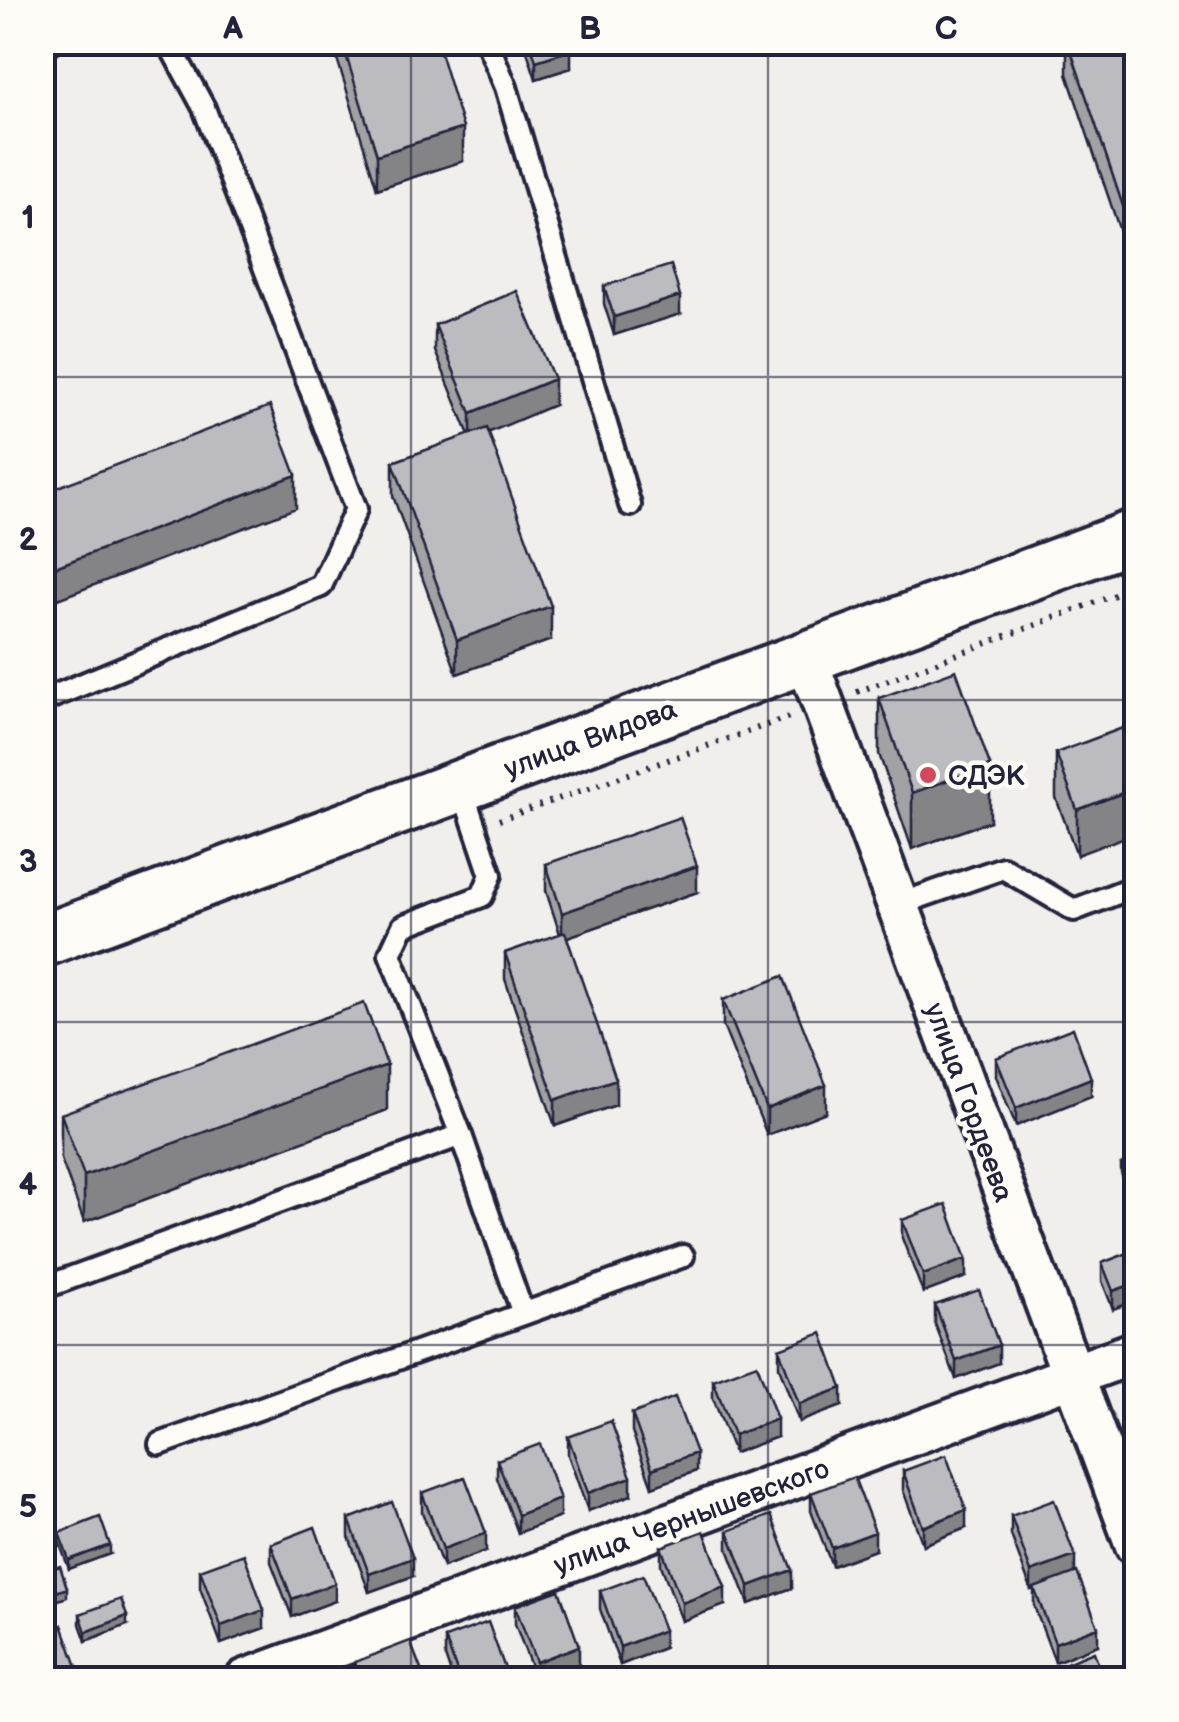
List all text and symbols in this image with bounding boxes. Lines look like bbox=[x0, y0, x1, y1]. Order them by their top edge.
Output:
text: A bbox=[222, 10, 243, 49]
text: B bbox=[579, 10, 601, 49]
text: C bbox=[935, 10, 957, 49]
text: 1 bbox=[21, 199, 35, 238]
text: 2 bbox=[18, 521, 38, 560]
street label: улица Видова bbox=[500, 693, 682, 786]
place label: СДЭК bbox=[948, 760, 1025, 793]
marker: СДЭК bbox=[917, 764, 939, 786]
text: 3 bbox=[19, 843, 37, 882]
street label: улица Гордеева bbox=[917, 998, 1020, 1207]
text: 4 bbox=[19, 1166, 38, 1205]
street label: улица Чернышевского bbox=[549, 1452, 834, 1583]
text: 5 bbox=[19, 1488, 37, 1527]

